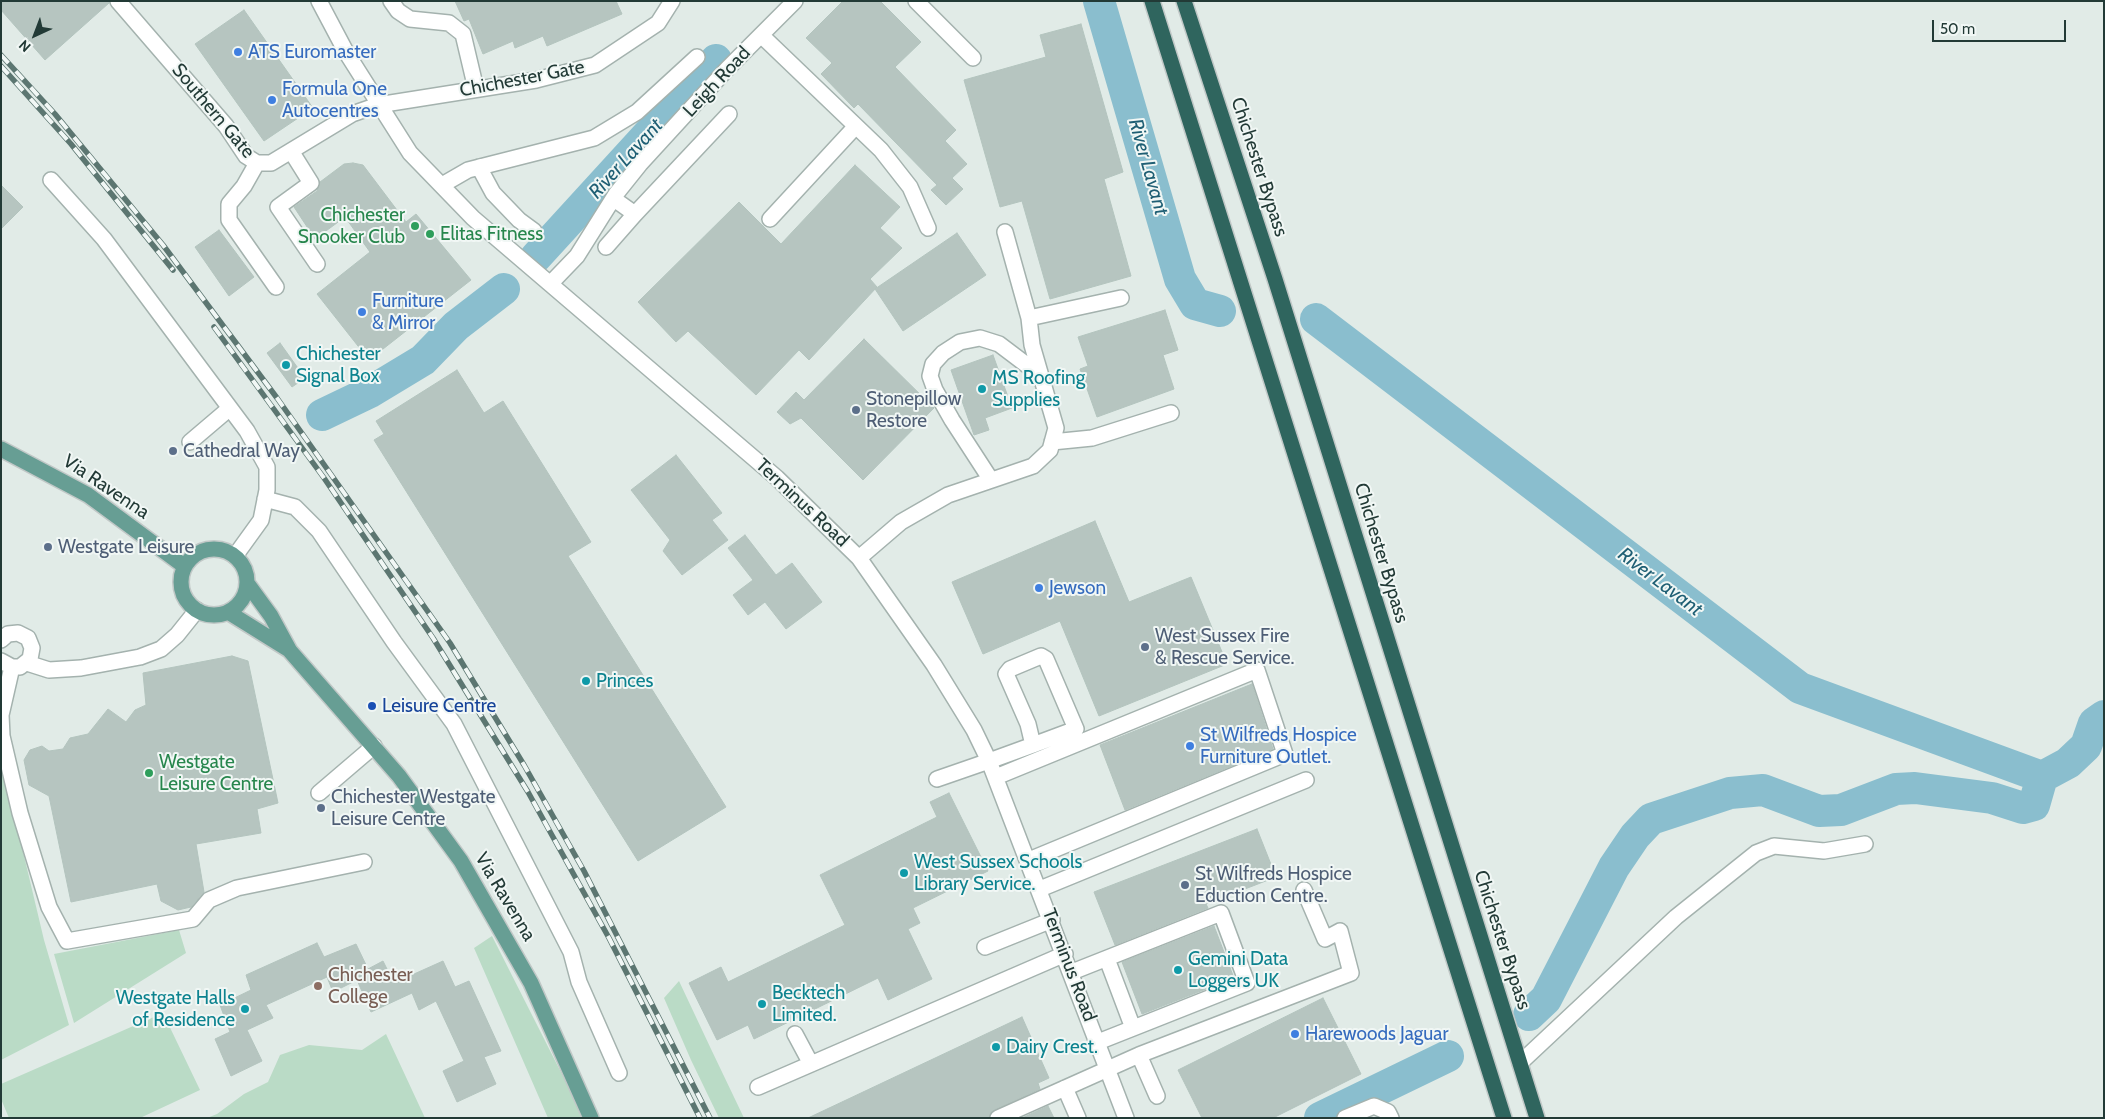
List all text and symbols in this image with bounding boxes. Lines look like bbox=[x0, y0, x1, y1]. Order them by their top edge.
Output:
north arrow bbox=[10, 10, 60, 60]
scale bar bbox=[1935, 10, 2069, 42]
text: 50 m bbox=[1940, 20, 1975, 38]
text: N bbox=[15, 36, 35, 56]
place label: ATS Euromaster bbox=[248, 41, 376, 63]
street label: Leigh Road bbox=[679, 42, 755, 122]
marker: ATS Euromaster bbox=[232, 46, 244, 58]
street label: Chichester Gate bbox=[458, 56, 586, 102]
street label: Southern Gate bbox=[167, 59, 259, 163]
place label: Formula One Autocentres bbox=[282, 78, 387, 122]
marker: Formula One Autocentres bbox=[266, 94, 278, 106]
street label: Chichester Bypass bbox=[1226, 95, 1292, 239]
water label: River Lavant bbox=[584, 114, 668, 204]
water label: River Lavant bbox=[1123, 116, 1173, 218]
place label: Chichester Snooker Club bbox=[298, 204, 405, 248]
marker: Chichester Snooker Club bbox=[409, 220, 421, 232]
place label: Elitas Fitness bbox=[440, 223, 543, 245]
marker: Elitas Fitness bbox=[424, 228, 436, 240]
place label: Furniture & Mirror bbox=[372, 290, 444, 334]
marker: Furniture & Mirror bbox=[356, 306, 368, 318]
place label: Chichester Signal Box bbox=[296, 343, 381, 387]
marker: Chichester Signal Box bbox=[280, 359, 292, 371]
place label: MS Roofing Supplies bbox=[992, 367, 1085, 411]
marker: MS Roofing Supplies bbox=[976, 383, 988, 395]
place label: Stonepillow Restore bbox=[866, 388, 962, 432]
marker: Stonepillow Restore bbox=[850, 404, 862, 416]
place label: Cathedral Way bbox=[183, 440, 300, 462]
marker: Cathedral Way bbox=[167, 445, 179, 457]
street label: Via Ravenna bbox=[58, 450, 154, 524]
street label: Terminus Road bbox=[751, 454, 853, 552]
street label: Chichester Bypass bbox=[1349, 480, 1413, 626]
place label: Westgate Leisure bbox=[58, 536, 194, 558]
marker: Westgate Leisure bbox=[42, 541, 54, 553]
water label: River Lavant bbox=[1613, 543, 1707, 621]
place label: Jewson bbox=[1049, 577, 1106, 599]
marker: Jewson bbox=[1033, 582, 1045, 594]
place label: West Sussex Fire & Rescue Service. bbox=[1155, 625, 1295, 669]
marker: West Sussex Fire & Rescue Service. bbox=[1139, 641, 1151, 653]
place label: Princes bbox=[596, 670, 653, 692]
marker: Princes bbox=[580, 675, 592, 687]
place label: Leisure Centre bbox=[382, 695, 496, 717]
marker: Leisure Centre bbox=[366, 700, 378, 712]
place label: St Wilfreds Hospice Furniture Outlet. bbox=[1200, 724, 1357, 768]
marker: St Wilfreds Hospice Furniture Outlet. bbox=[1184, 740, 1196, 752]
place label: Westgate Leisure Centre bbox=[159, 751, 273, 795]
marker: Westgate Leisure Centre bbox=[143, 767, 155, 779]
place label: Chichester Westgate Leisure Centre bbox=[331, 786, 496, 830]
marker: Chichester Westgate Leisure Centre bbox=[315, 802, 327, 814]
street label: Via Ravenna bbox=[470, 849, 540, 945]
place label: West Sussex Schools Library Service. bbox=[914, 851, 1082, 895]
place label: St Wilfreds Hospice Eduction Centre. bbox=[1195, 863, 1352, 907]
marker: West Sussex Schools Library Service. bbox=[898, 867, 910, 879]
street label: Chichester Bypass bbox=[1469, 868, 1535, 1012]
marker: St Wilfreds Hospice Eduction Centre. bbox=[1179, 879, 1191, 891]
street label: Terminus Road bbox=[1037, 905, 1101, 1025]
place label: Gemini Data Loggers UK bbox=[1188, 948, 1288, 992]
place label: Chichester College bbox=[328, 964, 413, 1008]
marker: Gemini Data Loggers UK bbox=[1172, 964, 1184, 976]
marker: Chichester College bbox=[312, 980, 324, 992]
place label: Becktech Limited. bbox=[772, 982, 845, 1026]
place label: Westgate Halls of Residence bbox=[116, 987, 235, 1031]
marker: Becktech Limited. bbox=[756, 998, 768, 1010]
marker: Westgate Halls of Residence bbox=[239, 1003, 251, 1015]
place label: Harewoods Jaguar bbox=[1305, 1023, 1448, 1045]
marker: Harewoods Jaguar bbox=[1289, 1028, 1301, 1040]
place label: Dairy Crest. bbox=[1006, 1036, 1098, 1058]
marker: Dairy Crest. bbox=[990, 1041, 1002, 1053]

